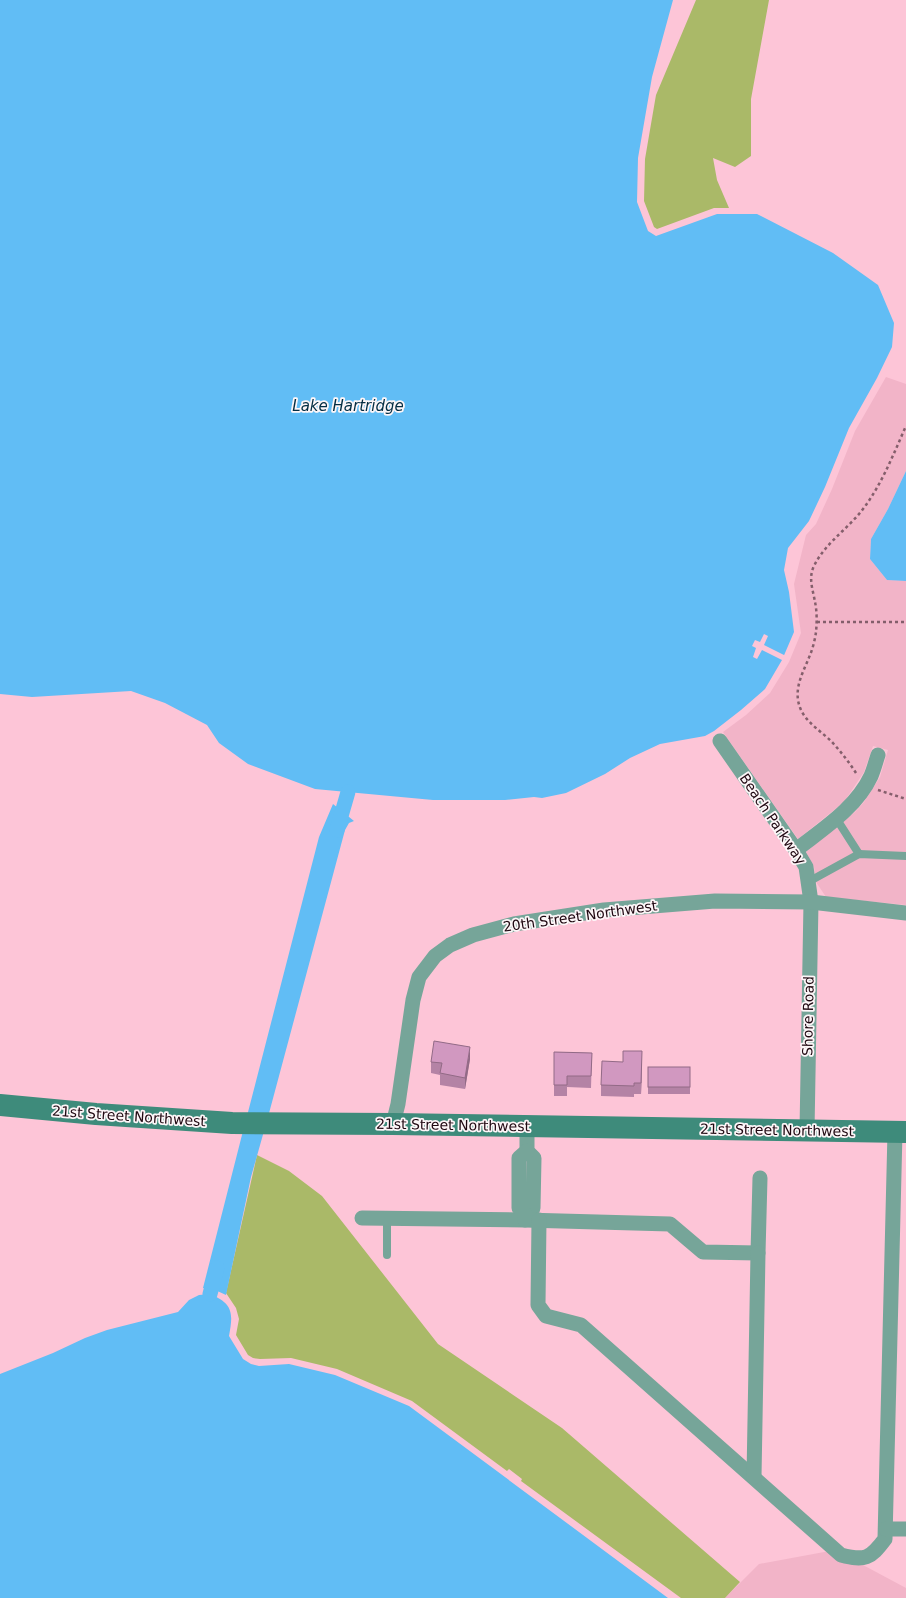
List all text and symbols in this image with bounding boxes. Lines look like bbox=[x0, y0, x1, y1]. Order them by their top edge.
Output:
water label: Lake Hartridge bbox=[292, 397, 404, 415]
street label: Beach Parkway bbox=[737, 770, 809, 868]
street label: 20th Street Northwest bbox=[502, 897, 659, 935]
street label: Shore Road bbox=[799, 976, 817, 1056]
street label: 21st Street Northwest bbox=[52, 1103, 207, 1129]
street label: 21st Street Northwest bbox=[376, 1116, 531, 1134]
street label: 21st Street Northwest bbox=[700, 1121, 855, 1139]

